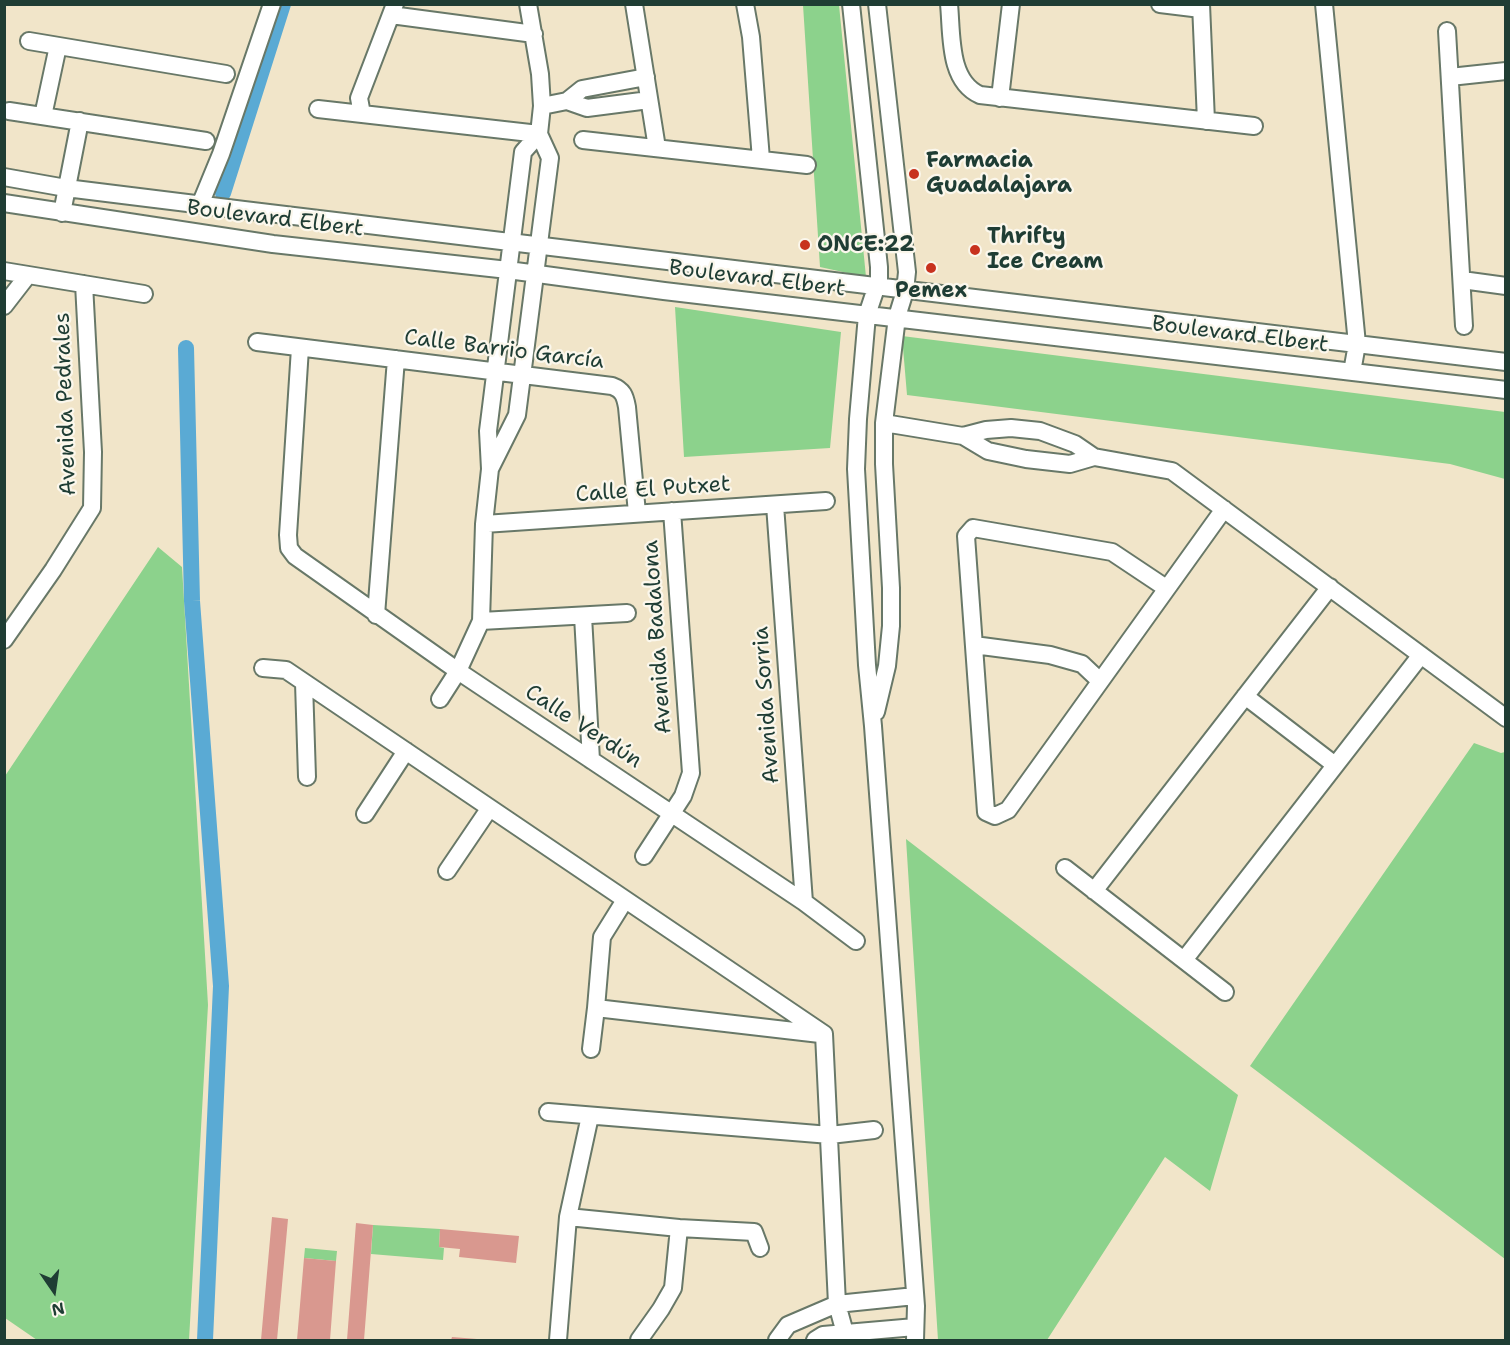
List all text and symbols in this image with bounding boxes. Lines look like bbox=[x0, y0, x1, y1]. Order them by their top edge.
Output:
place label: Farmacia Guadalajara bbox=[926, 148, 1072, 200]
marker: Farmacia Guadalajara bbox=[907, 167, 921, 181]
street label: Boulevard Elbert bbox=[185, 195, 365, 243]
place label: Thrifty Ice Cream bbox=[987, 224, 1103, 276]
place label: ONCE:22 bbox=[817, 232, 915, 258]
marker: ONCE:22 bbox=[798, 238, 812, 252]
marker: Thrifty Ice Cream bbox=[968, 243, 982, 257]
street label: Boulevard Elbert bbox=[667, 255, 847, 303]
marker: Pemex bbox=[924, 261, 938, 275]
place label: Pemex bbox=[895, 278, 967, 304]
street label: Boulevard Elbert bbox=[1150, 311, 1330, 359]
street label: Avenida Pedrales bbox=[50, 312, 82, 496]
street label: Calle Barrio García bbox=[403, 325, 605, 375]
street label: Calle El Putxet bbox=[575, 471, 731, 509]
street label: Avenida Badalona bbox=[638, 539, 678, 735]
street label: Avenida Sorria bbox=[748, 625, 786, 785]
street label: Calle Verdún bbox=[520, 679, 646, 775]
north arrow bbox=[24, 1261, 84, 1321]
text: N bbox=[50, 1297, 67, 1321]

